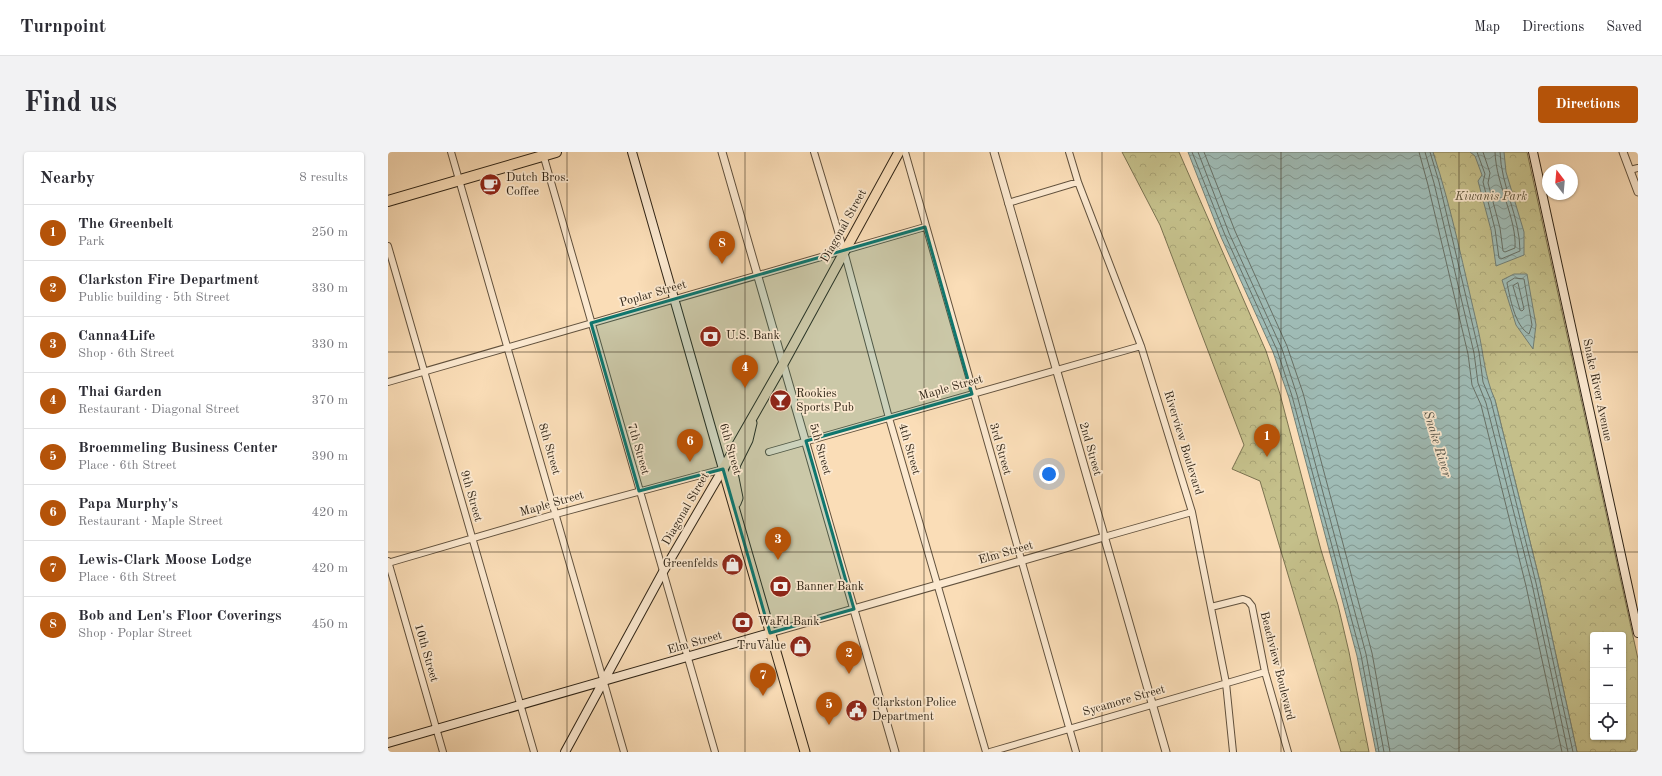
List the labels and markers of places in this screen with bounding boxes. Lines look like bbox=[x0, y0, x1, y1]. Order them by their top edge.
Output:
cafe icon: Dutch Bros. Coffee bbox=[478, 172, 504, 198]
place label: Dutch Bros. Coffee bbox=[506, 172, 569, 198]
pin: 8 bbox=[709, 231, 735, 264]
bank icon: U.S. Bank bbox=[697, 323, 723, 349]
place label: U.S. Bank bbox=[726, 330, 780, 342]
pin: 4 bbox=[732, 355, 758, 388]
bar icon: Rookies Sports Pub bbox=[768, 388, 794, 414]
place label: Rookies Sports Pub bbox=[796, 388, 854, 414]
pin: 1 bbox=[1254, 424, 1280, 457]
pin: 6 bbox=[677, 429, 703, 462]
pin: 3 bbox=[765, 527, 791, 560]
shop icon: Greenfelds bbox=[720, 551, 746, 577]
place label: Greenfelds bbox=[663, 558, 718, 570]
bank icon: Banner Bank bbox=[768, 574, 794, 600]
place label: Banner Bank bbox=[796, 581, 864, 593]
bank icon: WaFd Bank bbox=[730, 609, 756, 635]
place label: WaFd Bank bbox=[758, 616, 820, 628]
shop icon: TruValue bbox=[788, 633, 814, 659]
place label: TruValue bbox=[737, 640, 786, 652]
pin: 2 bbox=[836, 641, 862, 674]
pin: 7 bbox=[750, 663, 776, 696]
pin: 5 bbox=[816, 692, 842, 725]
public building icon: Clarkston Police Department bbox=[844, 697, 870, 723]
place label: Clarkston Police Department bbox=[872, 697, 957, 723]

